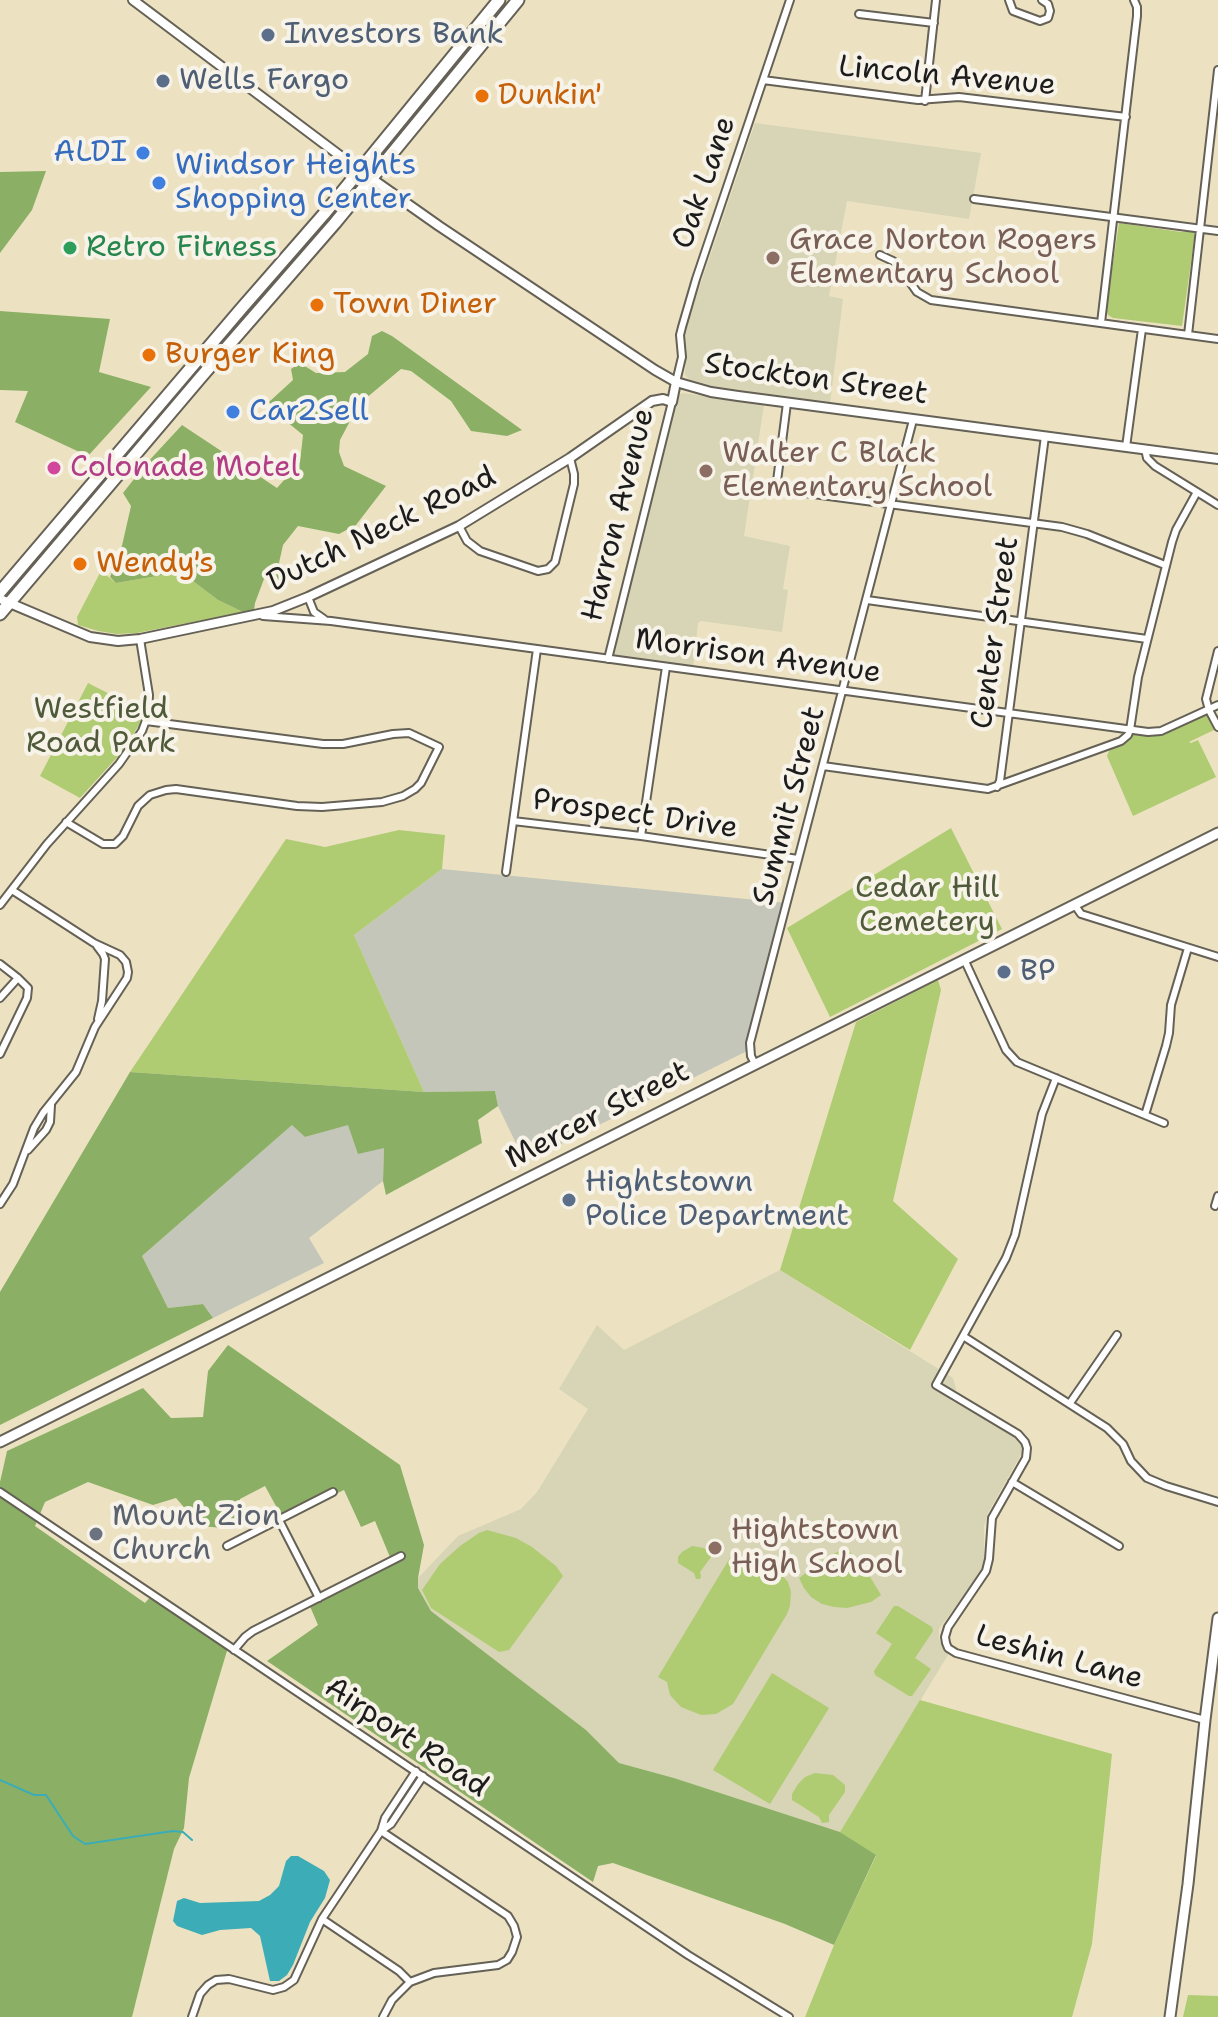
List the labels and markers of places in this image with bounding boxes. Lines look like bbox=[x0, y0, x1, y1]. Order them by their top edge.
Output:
place label: Investors Bank bbox=[284, 17, 504, 53]
marker: Investors Bank bbox=[259, 26, 277, 44]
place label: Wells Fargo bbox=[179, 63, 349, 99]
marker: Wells Fargo bbox=[154, 72, 172, 90]
place label: Dunkin' bbox=[498, 78, 602, 114]
marker: Dunkin' bbox=[473, 87, 491, 105]
place label: ALDI bbox=[54, 135, 127, 171]
marker: ALDI bbox=[134, 144, 152, 162]
place label: Windsor Heights Shopping Center bbox=[175, 148, 416, 218]
marker: Windsor Heights Shopping Center bbox=[150, 174, 168, 192]
place label: Grace Norton Rogers Elementary School bbox=[789, 223, 1097, 294]
place label: Retro Fitness bbox=[86, 230, 277, 266]
marker: Retro Fitness bbox=[61, 239, 79, 257]
marker: Grace Norton Rogers Elementary School bbox=[764, 249, 782, 267]
place label: Town Diner bbox=[333, 287, 497, 323]
marker: Town Diner bbox=[308, 296, 326, 314]
place label: Burger King bbox=[165, 337, 335, 373]
marker: Burger King bbox=[140, 346, 158, 364]
place label: Car2Sell bbox=[249, 394, 369, 430]
marker: Car2Sell bbox=[224, 403, 242, 421]
place label: Walter C Black Elementary School bbox=[722, 436, 992, 506]
place label: Colonade Motel bbox=[70, 450, 300, 486]
marker: Colonade Motel bbox=[45, 459, 63, 477]
marker: Walter C Black Elementary School bbox=[697, 462, 715, 480]
place label: Wendy's bbox=[96, 546, 214, 582]
marker: Wendy's bbox=[71, 555, 89, 573]
place label: BP bbox=[1020, 954, 1056, 990]
marker: BP bbox=[995, 963, 1013, 981]
place label: Hightstown Police Department bbox=[585, 1165, 849, 1236]
marker: Hightstown Police Department bbox=[560, 1191, 578, 1209]
place label: Mount Zion Church bbox=[112, 1499, 280, 1570]
place label: Hightstown High School bbox=[731, 1513, 902, 1584]
marker: Mount Zion Church bbox=[87, 1525, 105, 1543]
marker: Hightstown High School bbox=[706, 1539, 724, 1557]

